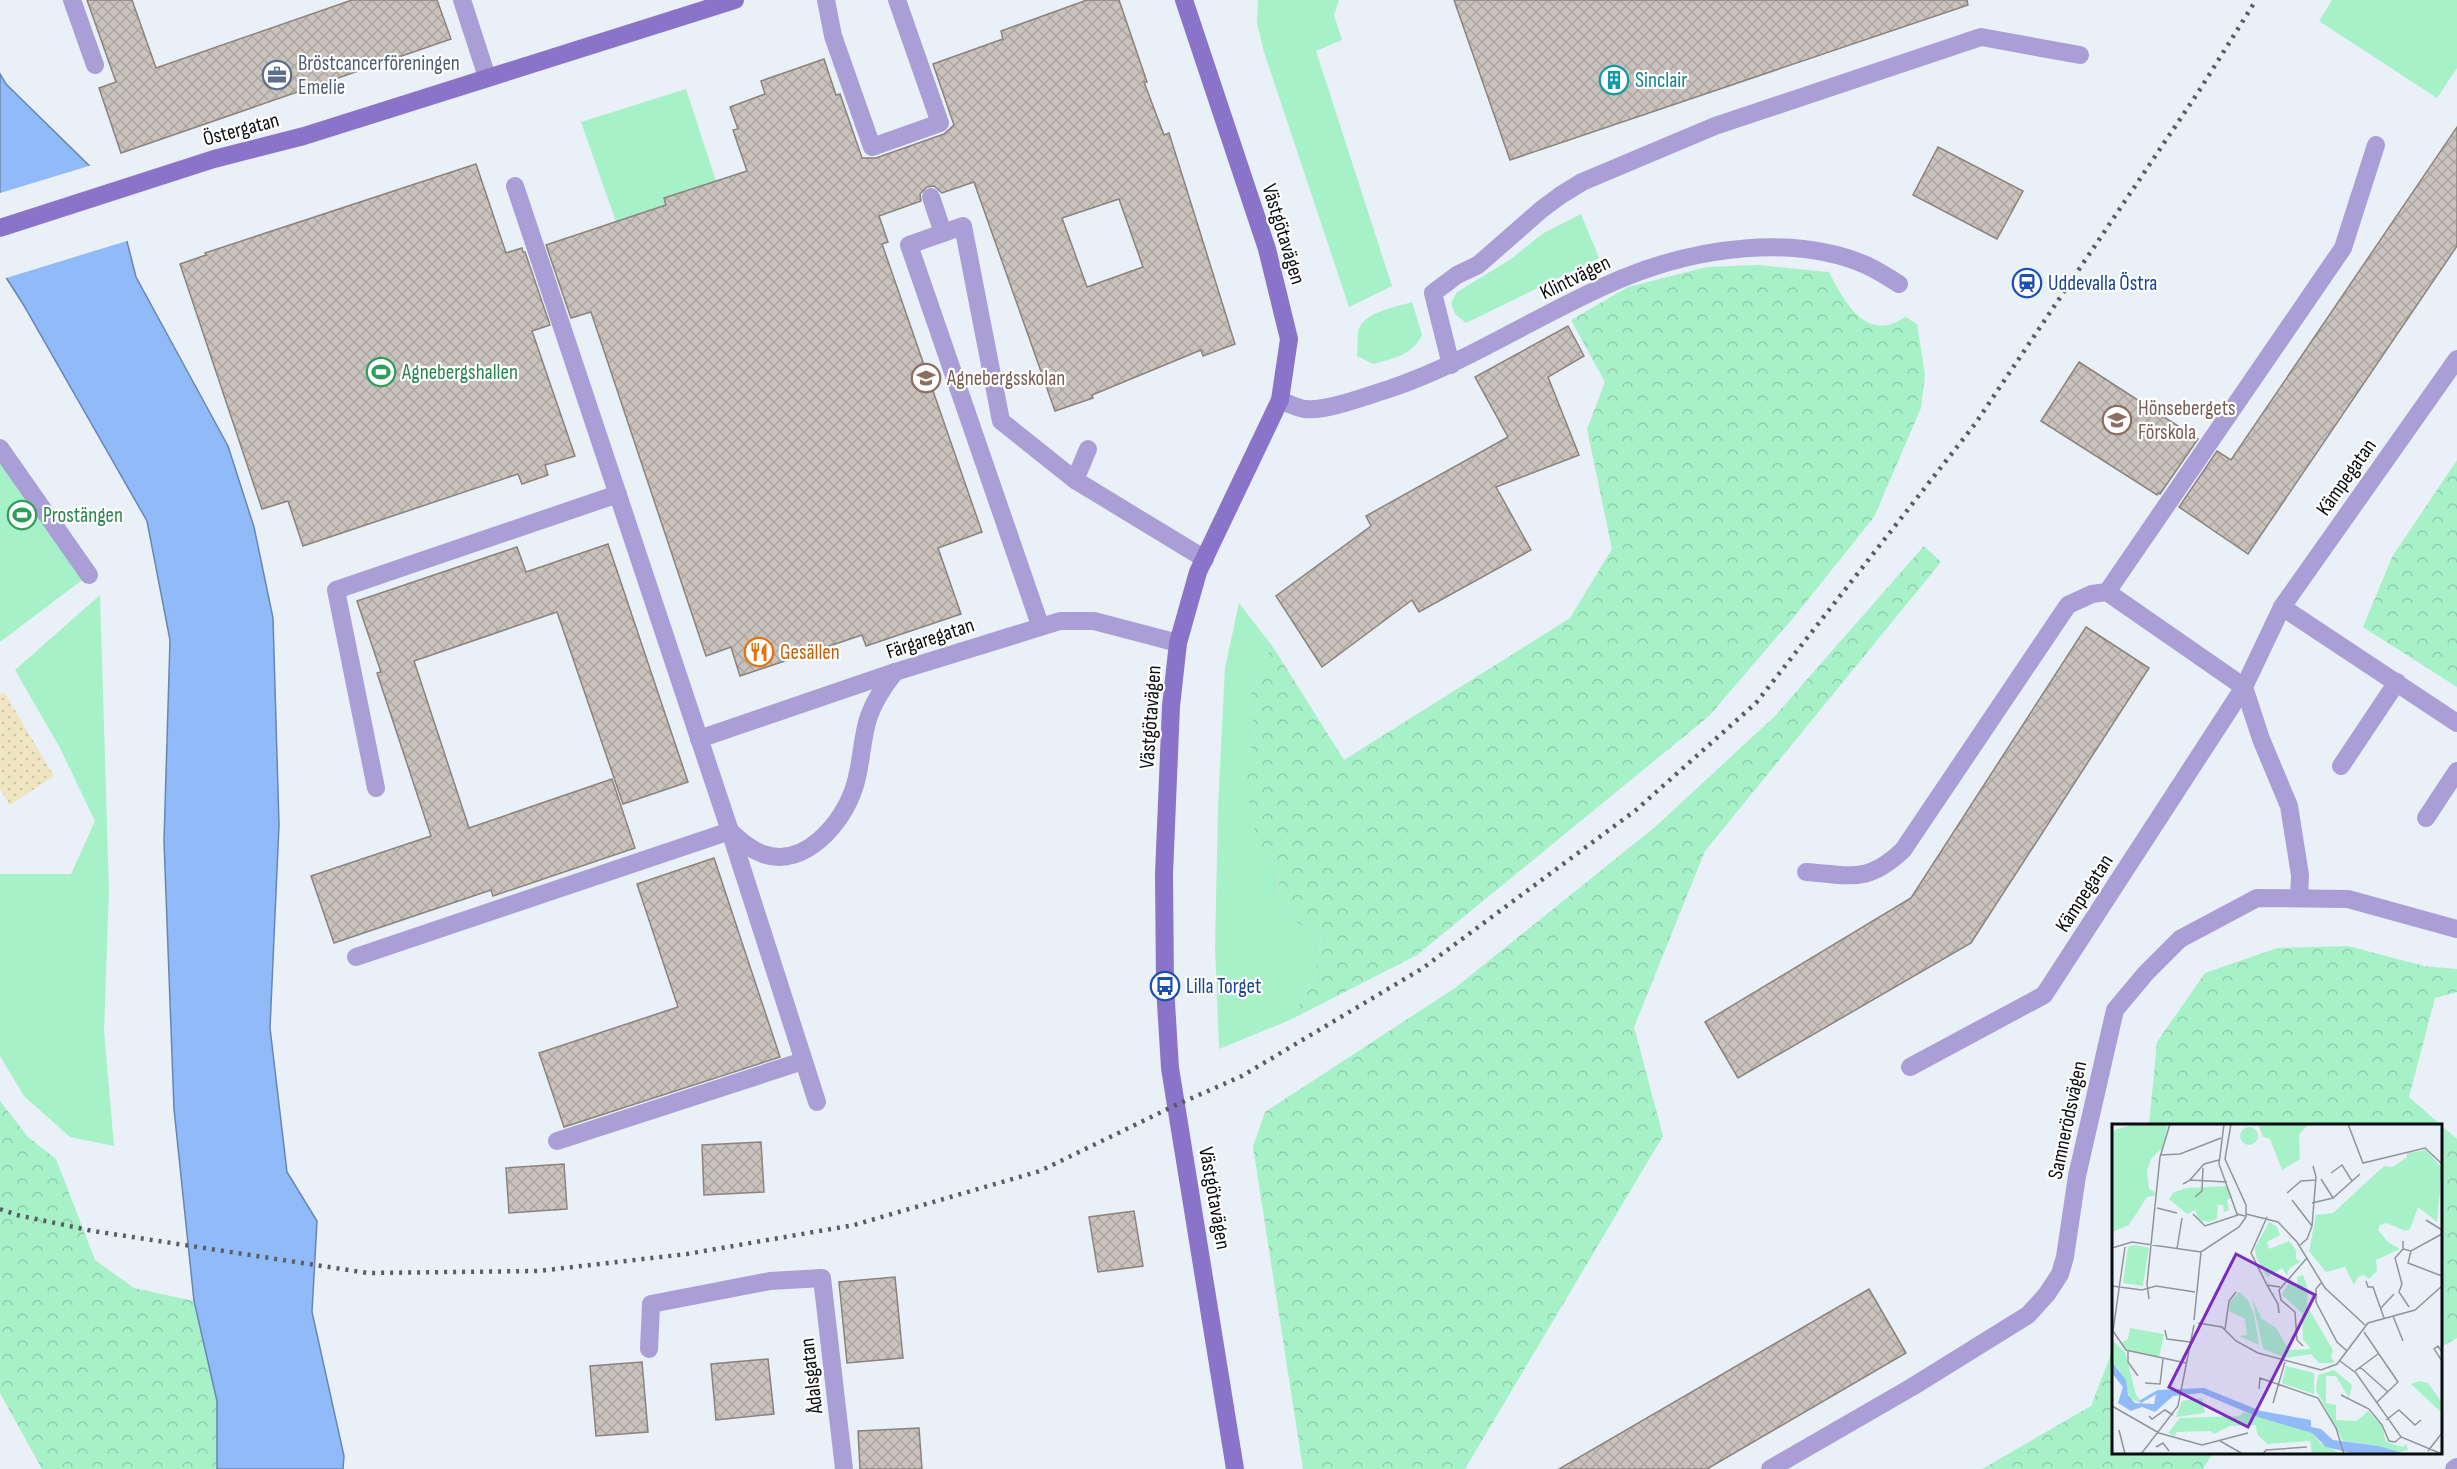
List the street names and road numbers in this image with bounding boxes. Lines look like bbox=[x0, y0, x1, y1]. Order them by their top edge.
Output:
street label: Östergatan bbox=[200, 107, 282, 152]
street label: Västgötavägen bbox=[1256, 181, 1311, 287]
street label: Klintvägen bbox=[1536, 250, 1614, 305]
street label: Kämpegatan bbox=[2311, 434, 2382, 520]
street label: Färgaregatan bbox=[883, 613, 977, 664]
street label: Västgötavägen bbox=[1134, 664, 1167, 770]
street label: Kämpegatan bbox=[2050, 850, 2119, 937]
street label: Samnerödsvägen bbox=[2043, 1059, 2092, 1182]
street label: Västgötavägen bbox=[1193, 1145, 1236, 1251]
street label: Ådalsgatan bbox=[794, 1336, 829, 1416]

